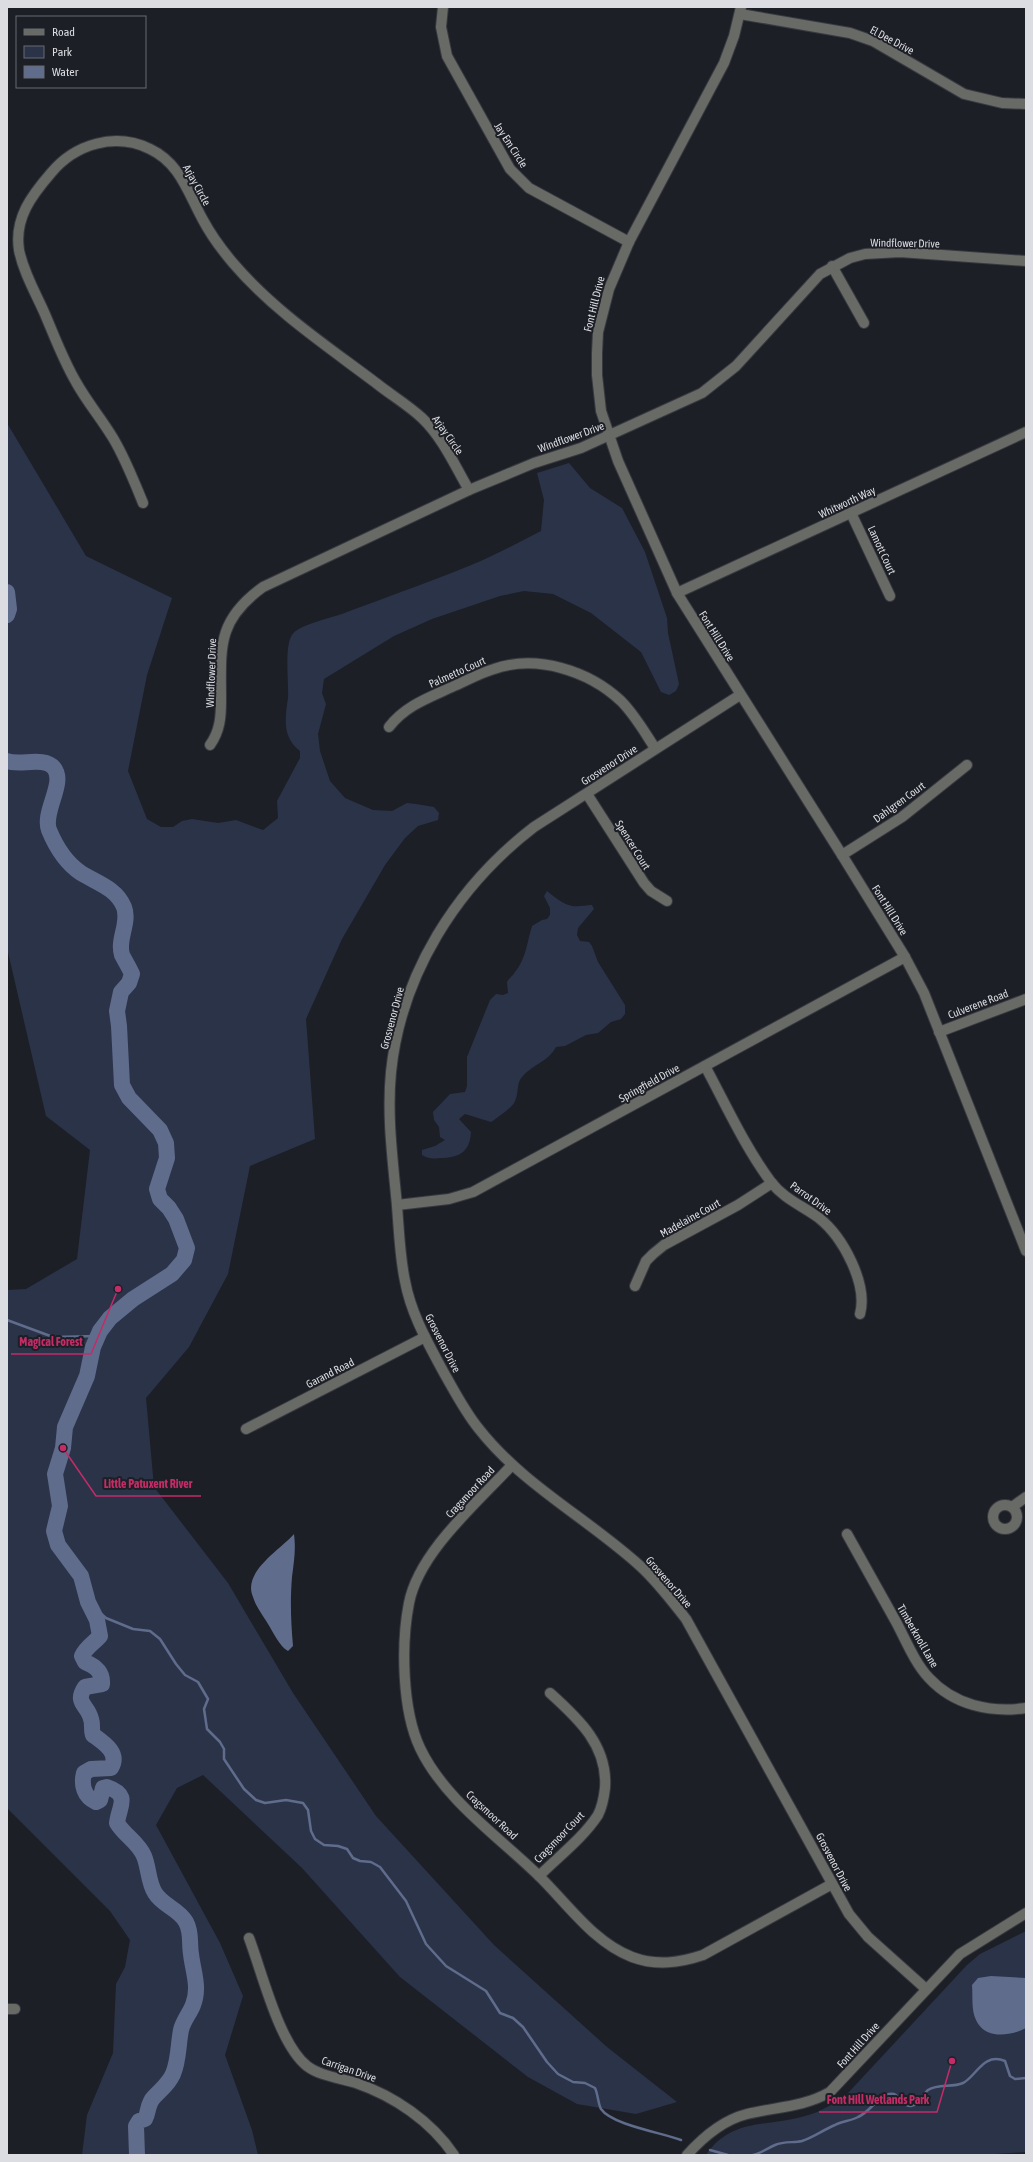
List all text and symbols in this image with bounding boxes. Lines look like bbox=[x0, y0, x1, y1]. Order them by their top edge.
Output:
legend bbox=[16, 16, 146, 88]
street label: El Dee Drive bbox=[868, 23, 916, 57]
text: Road bbox=[52, 25, 75, 39]
text: Park bbox=[52, 45, 73, 59]
text: Water bbox=[52, 65, 79, 79]
street label: Jay Em Circle bbox=[492, 120, 530, 170]
street label: Arjay Circle bbox=[181, 162, 213, 208]
street label: Windflower Drive bbox=[870, 236, 940, 250]
street label: Font Hill Drive bbox=[581, 275, 607, 333]
street label: Arjay Circle bbox=[430, 413, 466, 457]
street label: Windflower Drive bbox=[536, 419, 606, 455]
street label: Whitworth Way bbox=[817, 483, 878, 520]
street label: Lamott Court bbox=[866, 524, 898, 576]
street label: Font Hill Drive bbox=[697, 609, 737, 663]
street label: Windflower Drive bbox=[204, 638, 218, 708]
street label: Palmetto Court bbox=[427, 654, 487, 690]
street label: Grosvenor Drive bbox=[579, 742, 639, 788]
street label: Dahlgren Court bbox=[871, 779, 927, 825]
street label: Spencer Court bbox=[613, 818, 653, 872]
street label: Font Hill Drive bbox=[870, 883, 910, 937]
street label: Grosvenor Drive bbox=[378, 985, 406, 1051]
street label: Culverene Road bbox=[946, 987, 1010, 1021]
street label: Springfield Drive bbox=[617, 1061, 681, 1105]
street label: Parrot Drive bbox=[788, 1179, 834, 1217]
street label: Madelaine Court bbox=[658, 1197, 722, 1239]
street label: Grosvenor Drive bbox=[423, 1312, 463, 1374]
callout: Magical Forest bbox=[11, 1330, 91, 1354]
text: Magical Forest bbox=[19, 1335, 83, 1349]
street label: Garand Road bbox=[304, 1356, 356, 1390]
street label: Cragsmoor Road bbox=[443, 1464, 497, 1520]
callout: Little Patuxent River bbox=[96, 1472, 201, 1496]
text: Little Patuxent River bbox=[104, 1477, 193, 1491]
street label: Grosvenor Drive bbox=[643, 1554, 695, 1610]
street label: Timberknoll Lane bbox=[895, 1602, 941, 1670]
street label: Cragsmoor Road bbox=[464, 1788, 520, 1842]
street label: Cragsmoor Court bbox=[532, 1809, 586, 1865]
street label: Grosvenor Drive bbox=[814, 1831, 854, 1893]
street label: Font Hill Drive bbox=[834, 2020, 882, 2070]
street label: Carrigan Drive bbox=[320, 2054, 378, 2084]
callout: Font Hill Wetlands Park bbox=[819, 2088, 937, 2112]
text: Font Hill Wetlands Park bbox=[827, 2093, 930, 2107]

